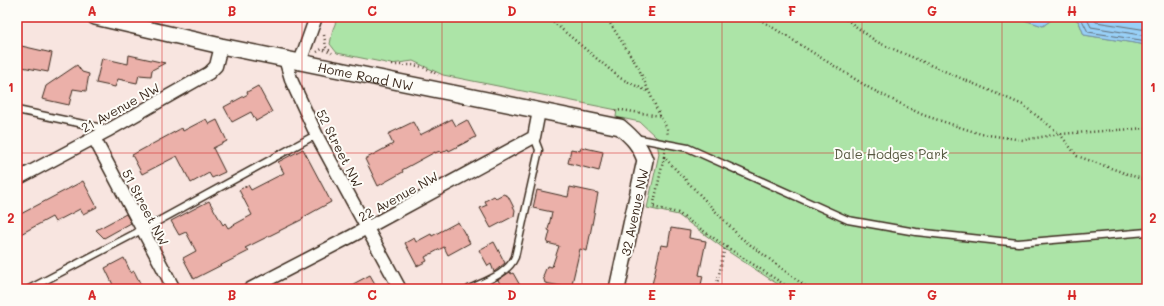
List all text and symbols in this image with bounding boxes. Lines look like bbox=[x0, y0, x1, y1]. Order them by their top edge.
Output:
text: A bbox=[87, 2, 97, 19]
text: B bbox=[228, 2, 237, 19]
text: C bbox=[367, 2, 377, 19]
text: D bbox=[507, 2, 517, 19]
text: E bbox=[648, 2, 656, 19]
text: F bbox=[788, 2, 796, 19]
text: G bbox=[927, 2, 937, 19]
text: H bbox=[1067, 2, 1077, 19]
street label: Home Road NW bbox=[316, 57, 415, 93]
text: 1 bbox=[8, 78, 14, 95]
street label: 21 Avenue NW bbox=[78, 78, 162, 136]
text: 1 bbox=[1150, 78, 1156, 95]
street label: 52 Street NW bbox=[313, 106, 367, 190]
park label: Dale Hodges Park bbox=[834, 145, 948, 162]
street label: 51 Street NW bbox=[119, 166, 173, 248]
street label: 22 Avenue NW bbox=[355, 167, 441, 225]
street label: 32 Avenue NW bbox=[616, 167, 652, 257]
text: 2 bbox=[7, 209, 15, 226]
text: 2 bbox=[1149, 209, 1157, 226]
text: A bbox=[87, 286, 97, 303]
text: B bbox=[228, 286, 237, 303]
text: C bbox=[367, 286, 377, 303]
text: D bbox=[507, 286, 517, 303]
text: E bbox=[648, 286, 656, 303]
text: F bbox=[788, 286, 796, 303]
text: G bbox=[927, 286, 937, 303]
text: H bbox=[1067, 286, 1077, 303]

